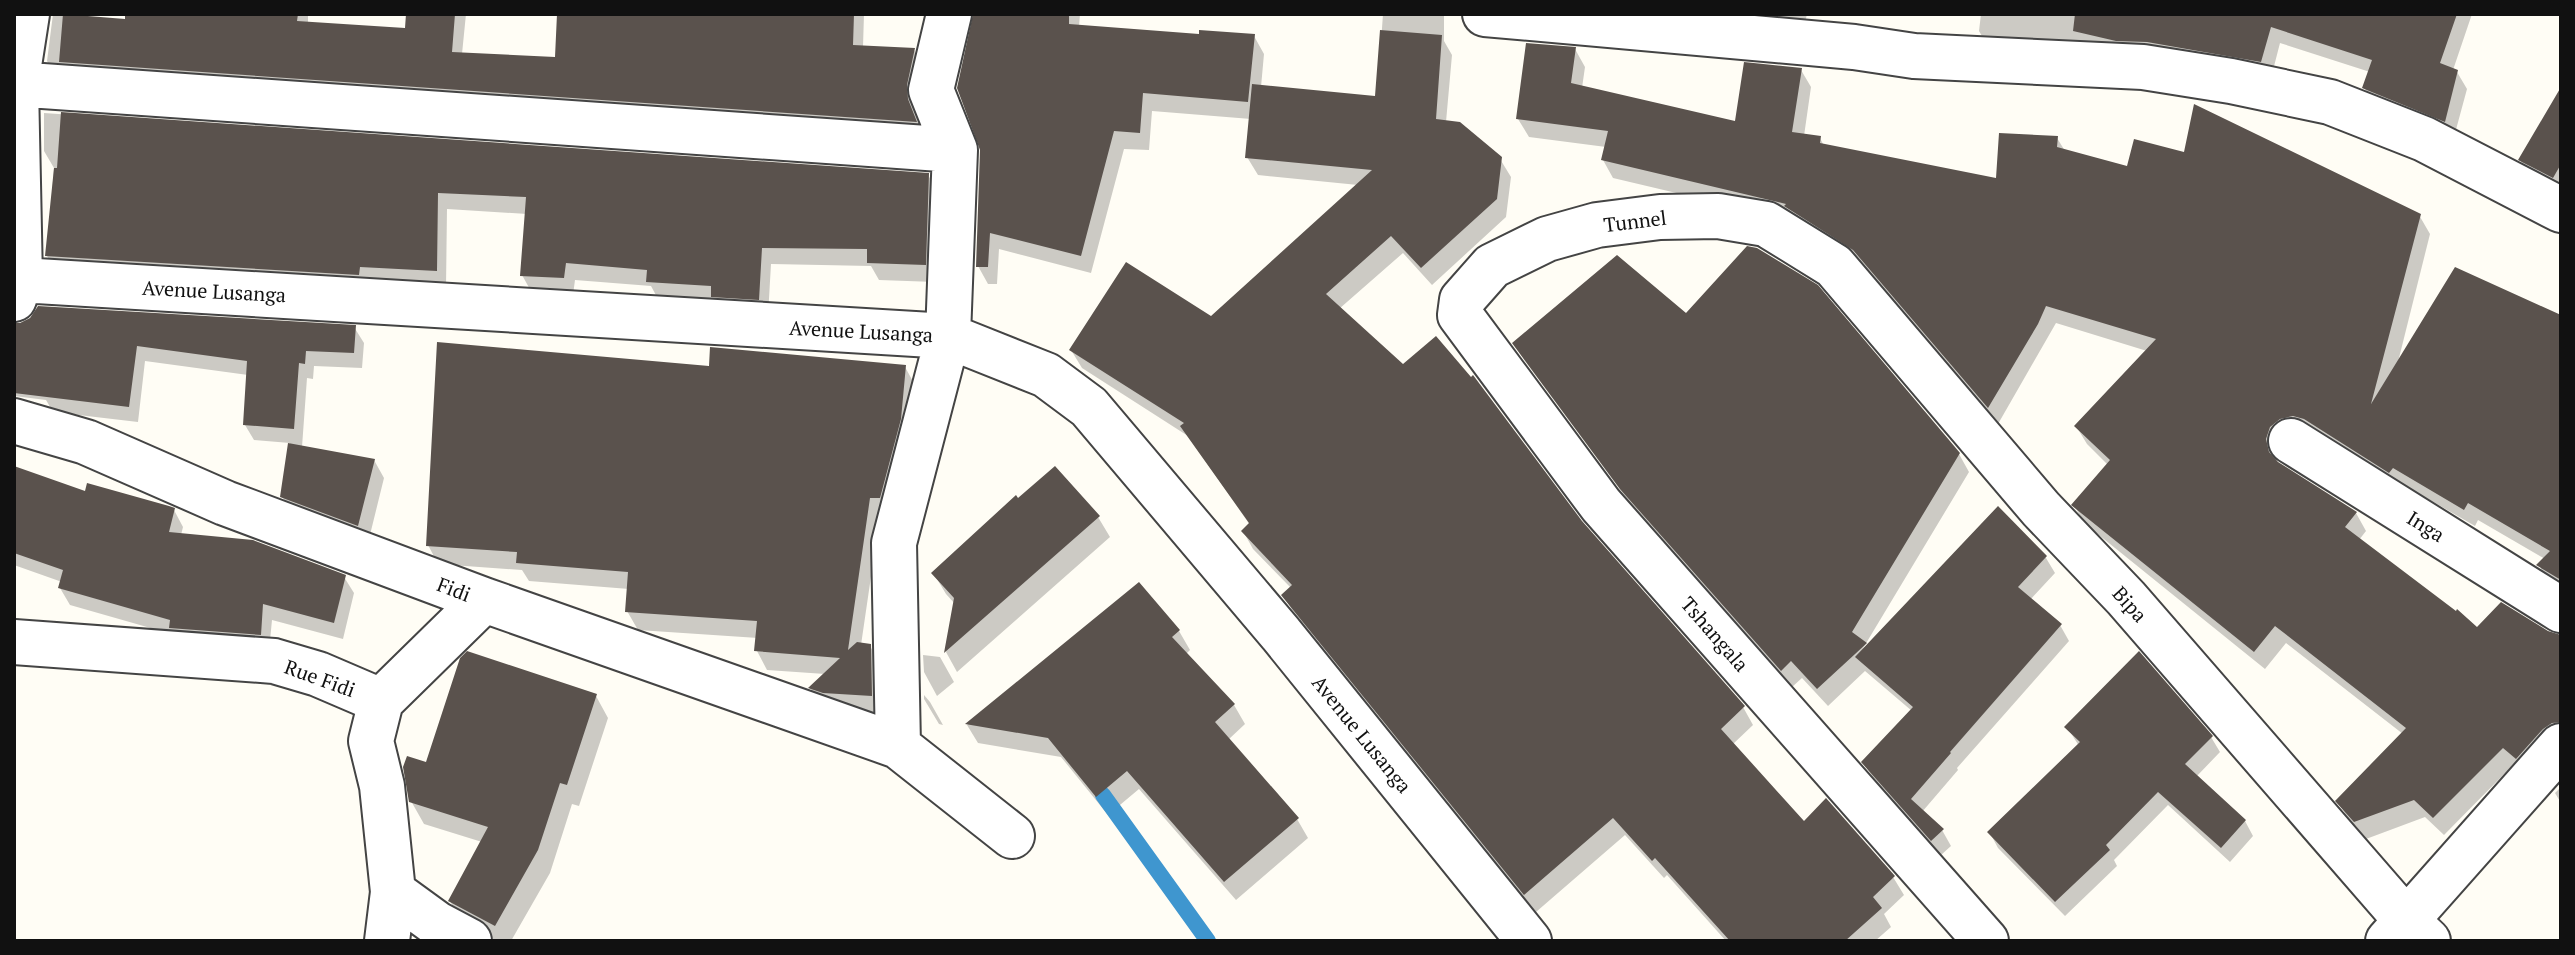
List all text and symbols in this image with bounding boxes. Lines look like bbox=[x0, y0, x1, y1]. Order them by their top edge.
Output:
street label: Tunnel bbox=[1602, 204, 1668, 238]
street label: Avenue Lusanga bbox=[141, 274, 287, 308]
street label: Avenue Lusanga bbox=[788, 314, 934, 348]
street label: Inga bbox=[2402, 504, 2450, 548]
street label: Fidi bbox=[433, 570, 475, 608]
street label: Bipa bbox=[2107, 580, 2153, 628]
street label: Tshangala bbox=[1675, 591, 1755, 677]
street label: Rue Fidi bbox=[281, 653, 359, 703]
street label: Avenue Lusanga bbox=[1306, 670, 1418, 798]

